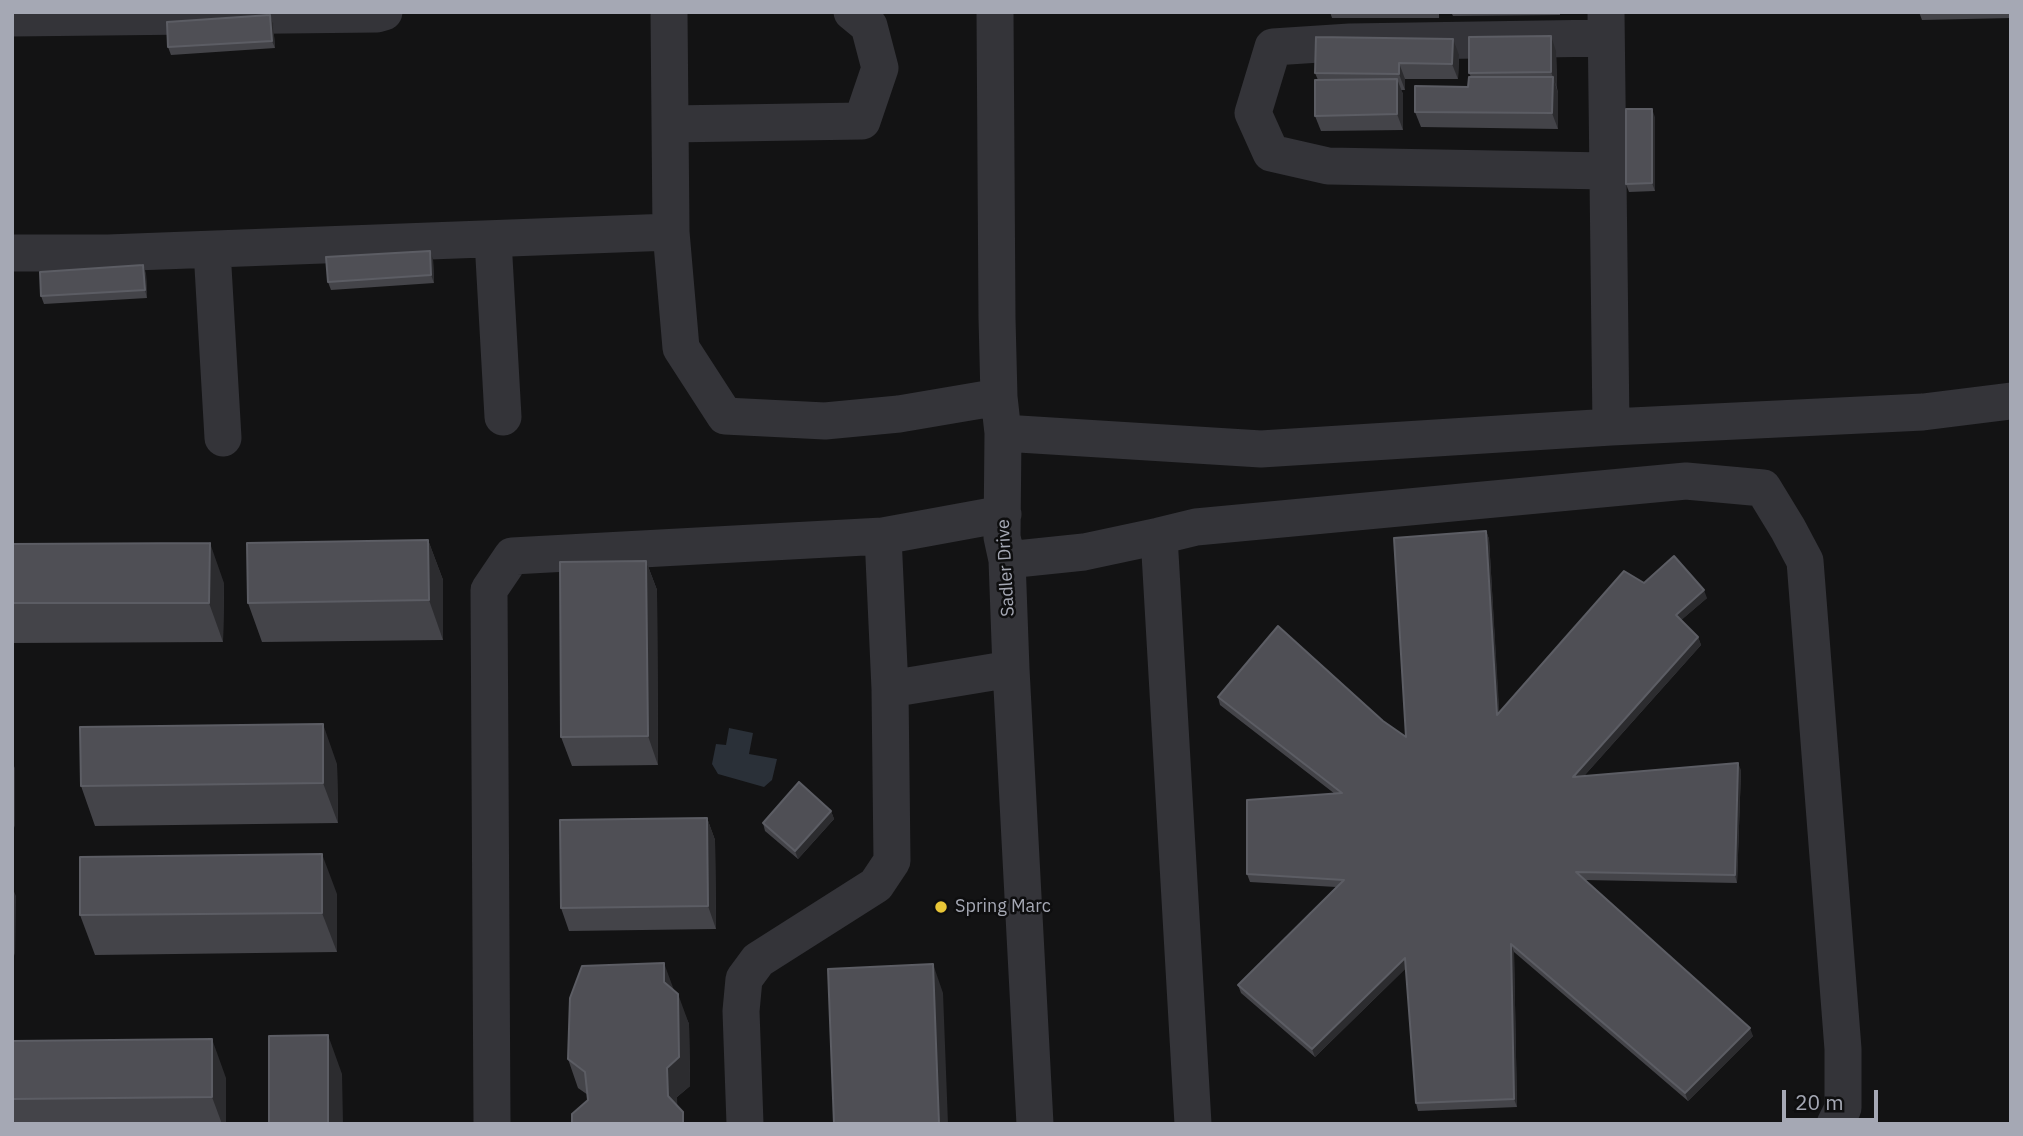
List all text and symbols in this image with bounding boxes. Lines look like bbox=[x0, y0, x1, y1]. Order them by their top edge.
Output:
street label: Sadler Drive bbox=[993, 519, 1019, 617]
place label: Spring Marc bbox=[955, 896, 1051, 918]
marker: Spring Marc bbox=[933, 899, 949, 915]
scale bar bbox=[1785, 1076, 1881, 1120]
text: 20 m bbox=[1795, 1088, 1844, 1116]

